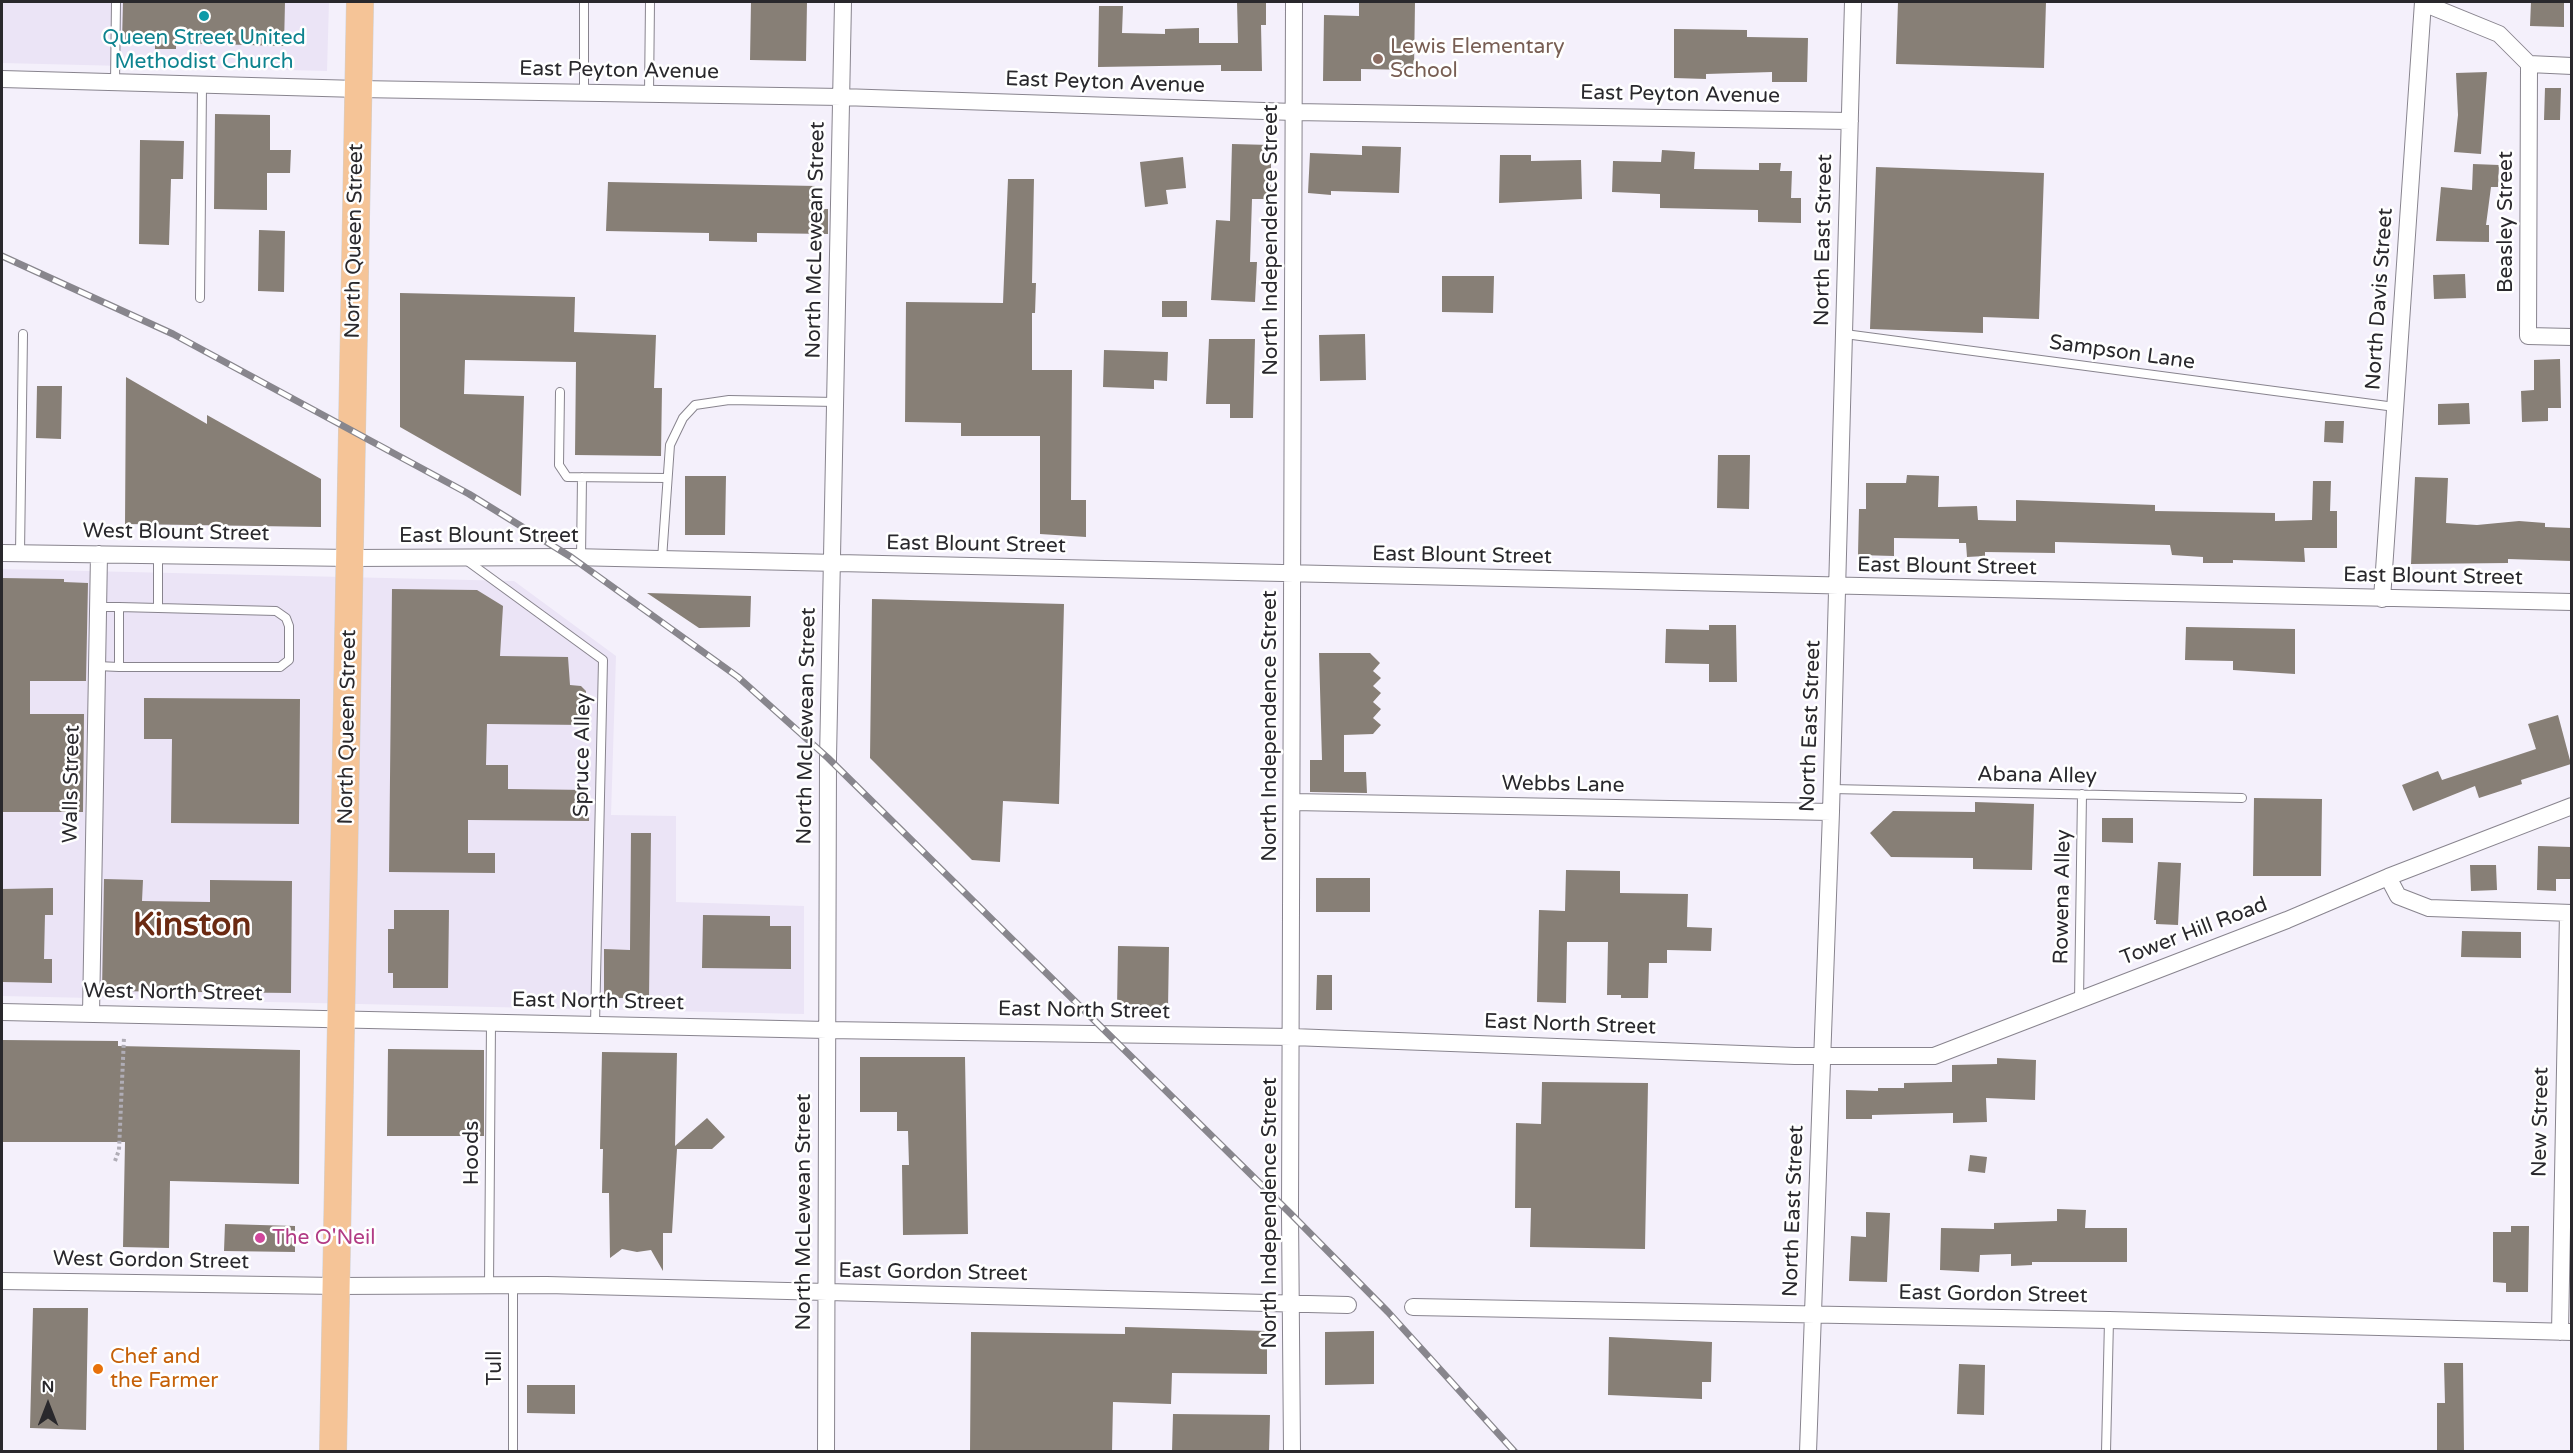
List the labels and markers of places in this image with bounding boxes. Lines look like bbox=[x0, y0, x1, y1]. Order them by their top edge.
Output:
marker: Queen Street United Methodist Church bbox=[197, 9, 211, 23]
place label: Queen Street United Methodist Church bbox=[102, 25, 306, 75]
place label: Lewis Elementary School bbox=[1390, 34, 1565, 84]
marker: Lewis Elementary School bbox=[1371, 52, 1385, 66]
place label: The O'Neil bbox=[272, 1225, 375, 1251]
marker: The O'Neil bbox=[253, 1231, 267, 1245]
place label: Chef and the Farmer bbox=[110, 1344, 218, 1394]
marker: Chef and the Farmer bbox=[91, 1362, 105, 1376]

